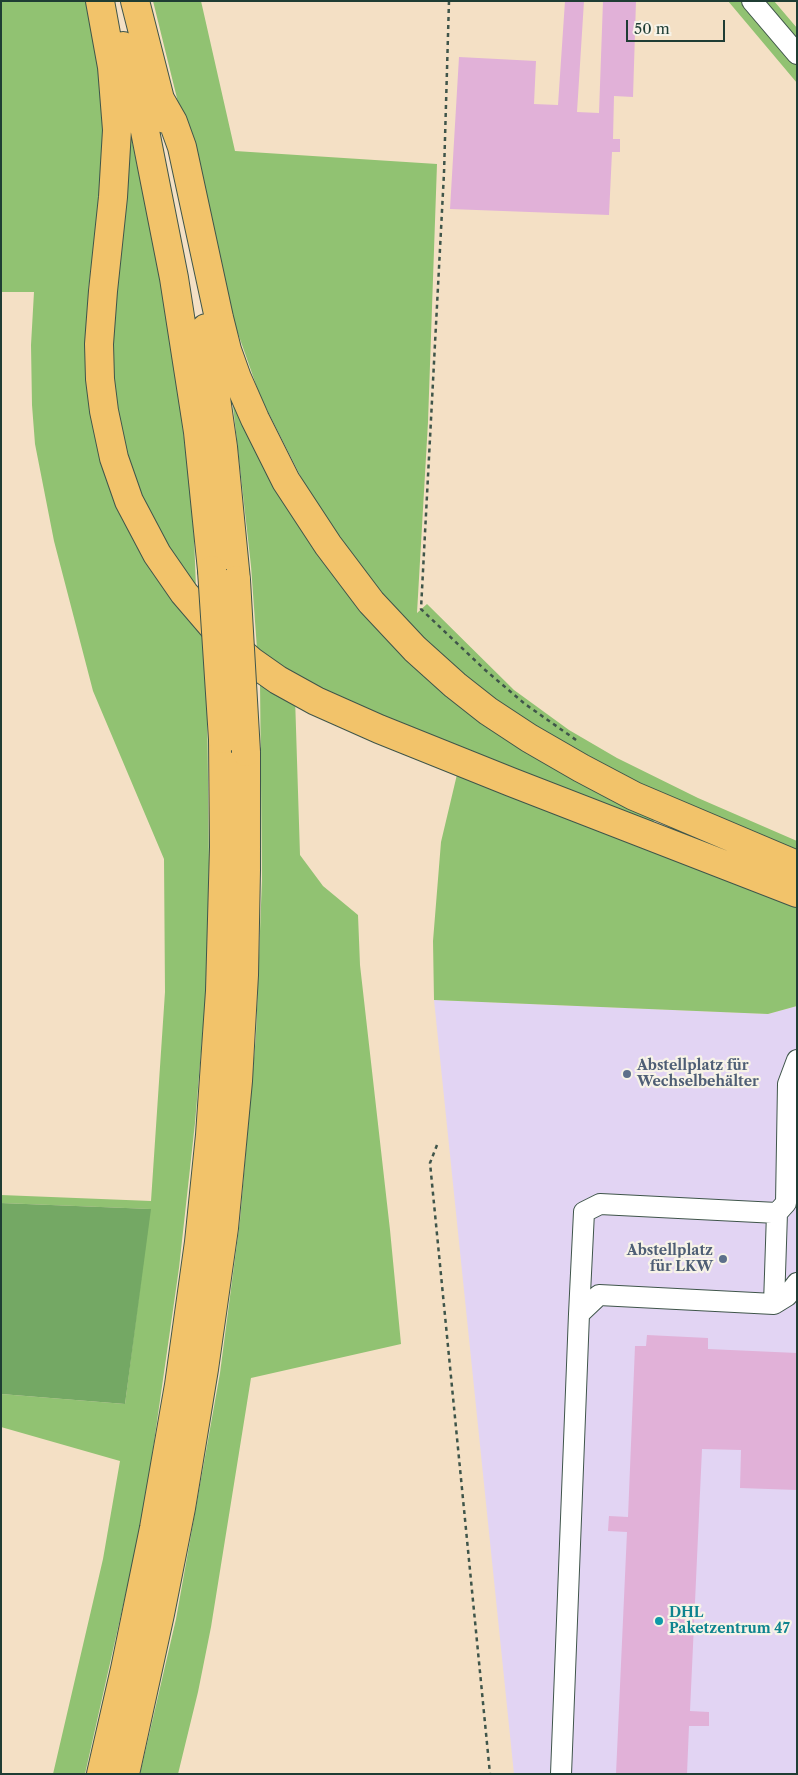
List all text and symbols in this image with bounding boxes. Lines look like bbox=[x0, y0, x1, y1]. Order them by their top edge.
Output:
scale bar bbox=[628, 10, 727, 42]
text: 50 m bbox=[634, 19, 670, 38]
place label: Abstellplatz für Wechselbehälter bbox=[637, 1058, 759, 1090]
marker: Abstellplatz für Wechselbehälter bbox=[621, 1068, 633, 1080]
place label: Abstellplatz für LKW bbox=[627, 1243, 713, 1276]
marker: Abstellplatz für LKW bbox=[717, 1253, 729, 1265]
place label: DHL Paketzentrum 47 bbox=[669, 1605, 790, 1638]
marker: DHL Paketzentrum 47 bbox=[653, 1615, 665, 1627]

